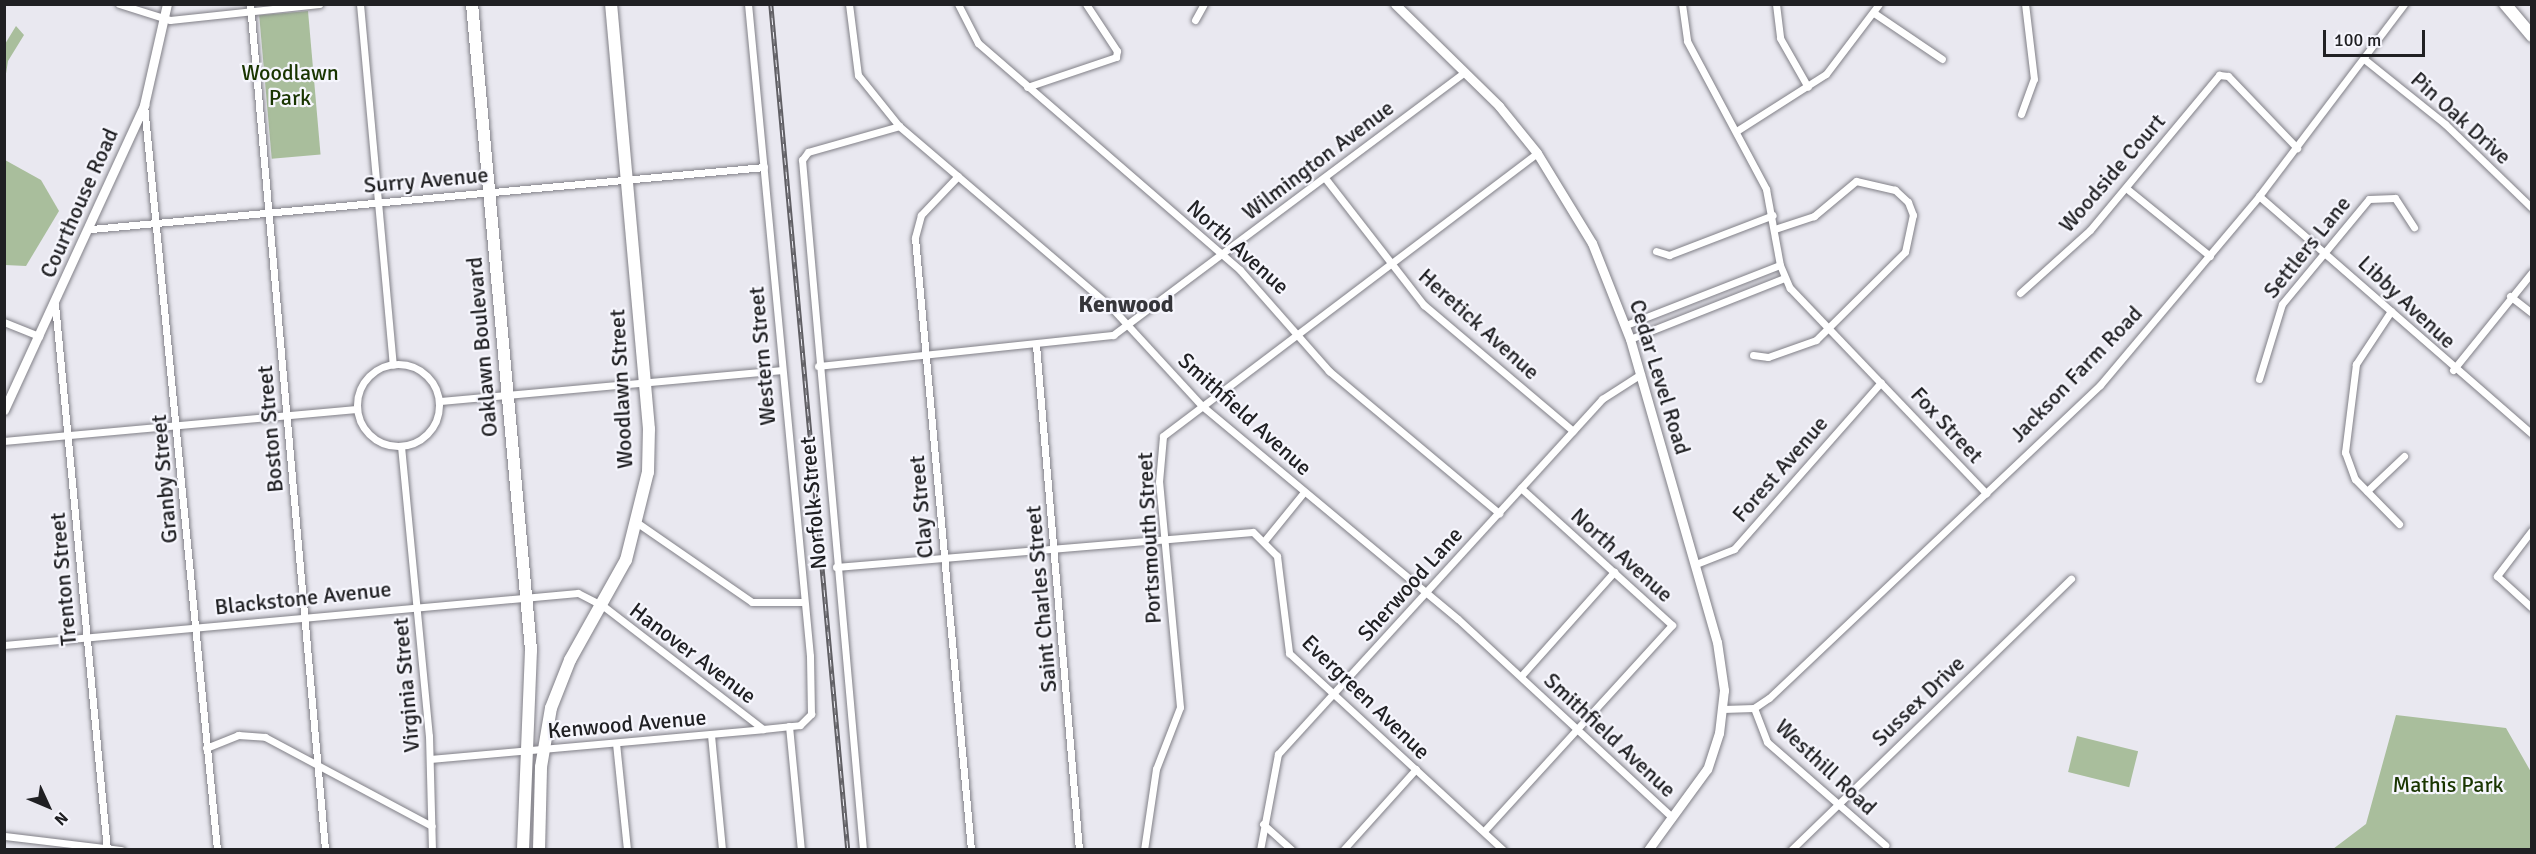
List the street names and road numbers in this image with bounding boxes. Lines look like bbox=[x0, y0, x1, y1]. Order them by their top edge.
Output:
street label: Pin Oak Drive bbox=[2405, 66, 2517, 170]
street label: Wilmington Avenue bbox=[1237, 94, 1399, 226]
street label: Woodside Court bbox=[2053, 108, 2171, 238]
street label: Courthouse Road bbox=[34, 124, 124, 282]
street label: Surry Avenue bbox=[363, 161, 489, 199]
street label: Settlers Lane bbox=[2258, 191, 2356, 303]
street label: North Avenue bbox=[1182, 194, 1294, 300]
street label: Libby Avenue bbox=[2353, 250, 2461, 354]
street label: Oaklawn Boulevard bbox=[461, 256, 503, 438]
street label: Heretick Avenue bbox=[1413, 263, 1545, 385]
street label: Western Street bbox=[743, 285, 781, 427]
street label: Cedar Level Road bbox=[1624, 296, 1696, 458]
street label: Jackson Farm Road bbox=[2004, 300, 2148, 448]
street label: Woodlawn Street bbox=[604, 309, 638, 469]
street label: Smithfield Avenue bbox=[1173, 347, 1317, 481]
street label: Boston Street bbox=[251, 364, 289, 494]
street label: Fox Street bbox=[1905, 382, 1989, 468]
street label: Forest Avenue bbox=[1727, 411, 1833, 527]
street label: Granby Street bbox=[145, 413, 183, 545]
street label: Norfolk Street bbox=[794, 435, 832, 571]
street label: Portsmouth Street bbox=[1131, 451, 1167, 625]
street label: Clay Street bbox=[903, 454, 939, 560]
street label: North Avenue bbox=[1566, 502, 1678, 608]
street label: Saint Charles Street bbox=[1020, 504, 1062, 694]
street label: Trenton Street bbox=[44, 511, 82, 647]
street label: Sherwood Lane bbox=[1352, 522, 1468, 646]
street label: Blackstone Avenue bbox=[213, 576, 393, 620]
street label: Hanover Avenue bbox=[624, 597, 762, 709]
street label: Virginia Street bbox=[387, 616, 425, 754]
street label: Evergreen Avenue bbox=[1297, 629, 1435, 765]
street label: Sussex Drive bbox=[1866, 650, 1970, 752]
street label: Smithfield Avenue bbox=[1539, 667, 1681, 803]
street label: Kenwood Avenue bbox=[547, 704, 707, 744]
street label: Westhill Road bbox=[1770, 713, 1882, 821]

